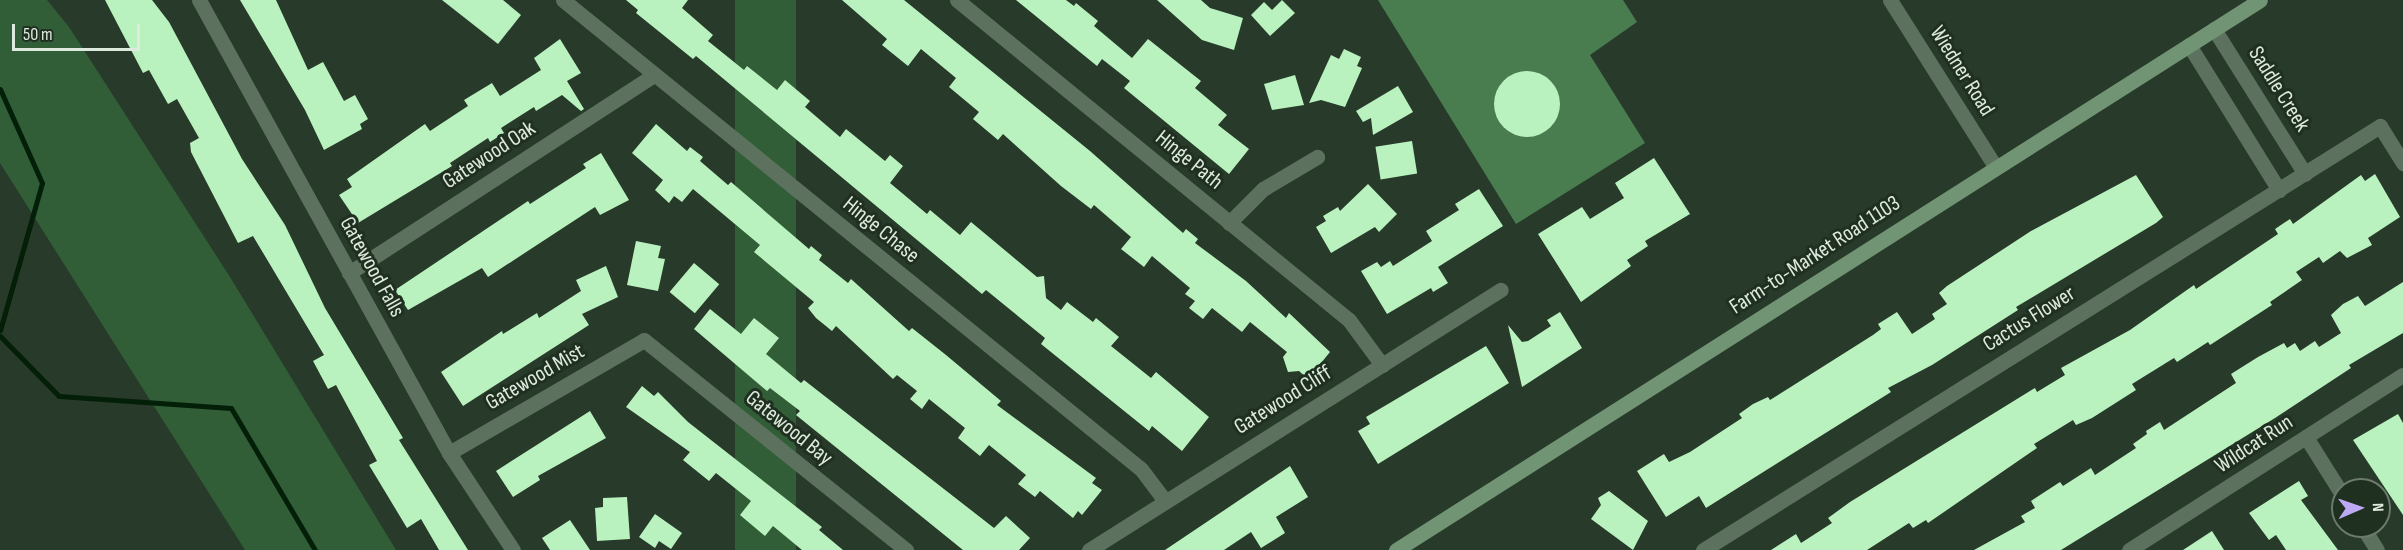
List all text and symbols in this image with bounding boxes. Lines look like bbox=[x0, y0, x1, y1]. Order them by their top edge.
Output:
scale bar bbox=[15, 12, 142, 50]
street label: Wiedner Road bbox=[1924, 21, 2000, 121]
text: 50 m bbox=[23, 24, 53, 45]
street label: Saddle Creek bbox=[2243, 42, 2315, 136]
street label: Gatewood Oak bbox=[438, 115, 540, 195]
street label: Hinge Path bbox=[1150, 125, 1228, 195]
street label: Farm-to-Market Road 1103 bbox=[1725, 190, 1905, 320]
street label: Hinge Chase bbox=[837, 191, 925, 269]
street label: Gatewood Falls bbox=[334, 212, 410, 322]
street label: Cactus Flower bbox=[1978, 280, 2080, 358]
street label: Gatewood Mist bbox=[481, 338, 589, 416]
street label: Gatewood Cliff bbox=[1229, 360, 1337, 440]
street label: Gatewood Bay bbox=[740, 385, 838, 471]
street label: Wildcat Run bbox=[2210, 409, 2298, 479]
north arrow bbox=[2331, 478, 2391, 538]
text: N bbox=[2368, 503, 2387, 512]

